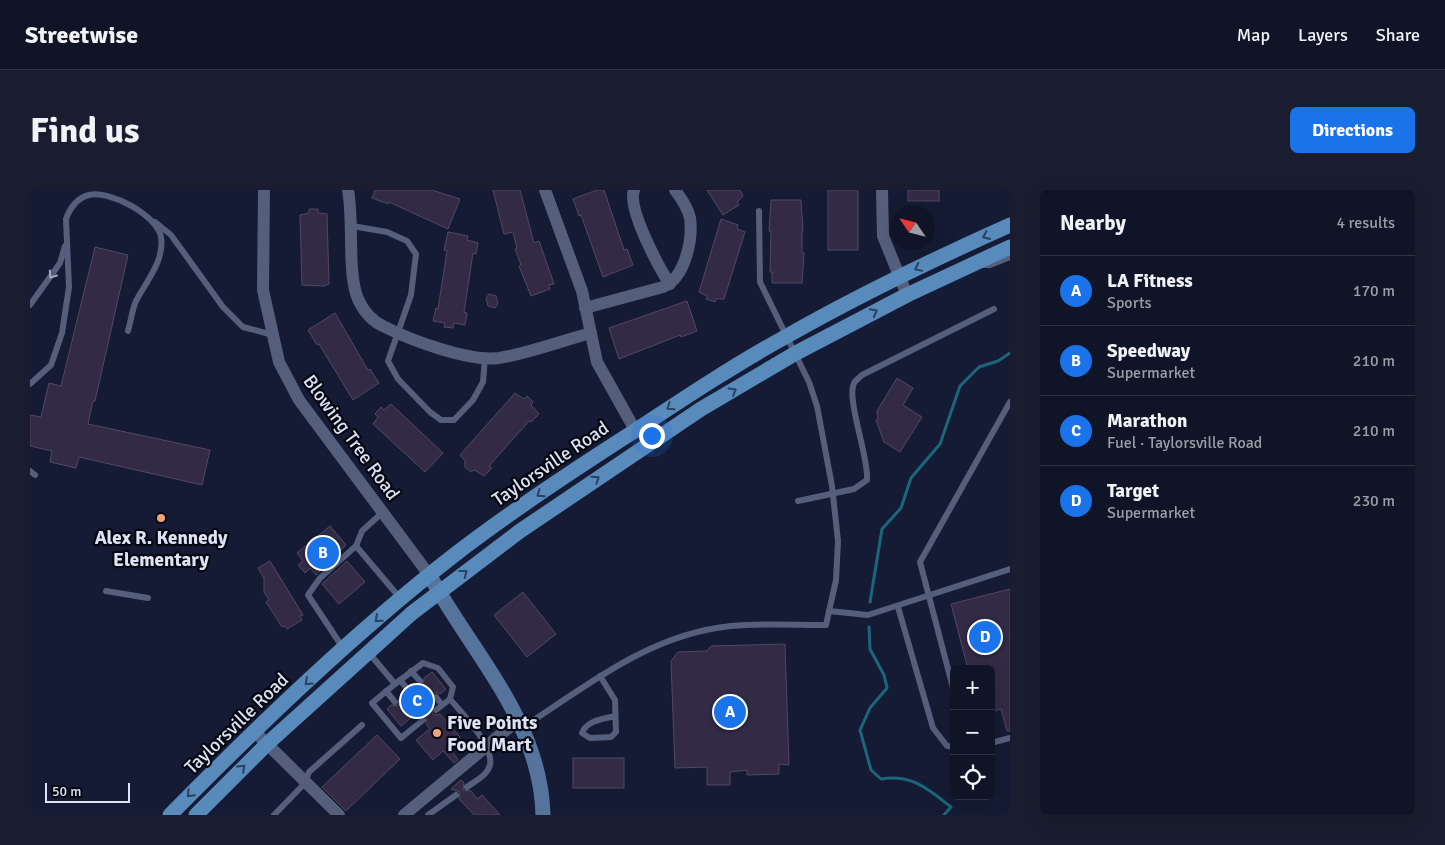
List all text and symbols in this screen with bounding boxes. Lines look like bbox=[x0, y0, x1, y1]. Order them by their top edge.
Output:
text: Streetwise bbox=[25, 20, 138, 50]
text: Map bbox=[1237, 24, 1270, 46]
text: Layers bbox=[1298, 24, 1348, 46]
text: Share bbox=[1376, 24, 1420, 46]
button: Directions bbox=[1290, 107, 1415, 153]
text: Find us bbox=[30, 109, 140, 152]
north arrow bbox=[890, 205, 935, 250]
text: Nearby bbox=[1060, 210, 1126, 236]
text: 4 results bbox=[1336, 213, 1395, 233]
one-way arrow bbox=[982, 230, 991, 240]
one-way arrow bbox=[914, 262, 923, 273]
one-way arrow bbox=[49, 269, 58, 279]
text: LA Fitness bbox=[1107, 269, 1193, 293]
text: A bbox=[1071, 281, 1081, 301]
text: 170 m bbox=[1353, 281, 1395, 301]
text: Sports bbox=[1107, 293, 1152, 313]
one-way arrow bbox=[869, 308, 878, 318]
text: Speedway bbox=[1107, 339, 1190, 363]
text: B bbox=[1071, 351, 1081, 371]
text: 210 m bbox=[1353, 351, 1395, 371]
text: Supermarket bbox=[1107, 363, 1195, 383]
street label: Blowing Tree Road bbox=[298, 370, 405, 505]
one-way arrow bbox=[727, 387, 736, 397]
one-way arrow bbox=[666, 401, 675, 410]
text: Marathon bbox=[1107, 409, 1187, 433]
street label: Taylorsville Road bbox=[488, 416, 613, 512]
text: C bbox=[1071, 421, 1081, 441]
text: 210 m bbox=[1353, 421, 1395, 441]
your location bbox=[639, 423, 665, 449]
text: Fuel · Taylorsville Road bbox=[1107, 433, 1262, 453]
one-way arrow bbox=[591, 476, 600, 485]
text: Target bbox=[1107, 479, 1159, 503]
one-way arrow bbox=[536, 488, 546, 497]
text: D bbox=[1071, 491, 1081, 511]
text: 230 m bbox=[1353, 491, 1395, 511]
text: Supermarket bbox=[1107, 503, 1195, 523]
marker: Alex R. Kennedy Elementary bbox=[155, 512, 167, 524]
place label: Alex R. Kennedy Elementary bbox=[95, 526, 228, 572]
pin: B bbox=[307, 534, 339, 572]
one-way arrow bbox=[458, 570, 468, 579]
one-way arrow bbox=[374, 613, 383, 622]
pin: D bbox=[969, 618, 1001, 656]
map controls bbox=[950, 665, 995, 800]
button: + bbox=[950, 665, 995, 710]
street label: Taylorsville Road bbox=[180, 668, 294, 779]
one-way arrow bbox=[304, 676, 313, 685]
pin: C bbox=[401, 682, 433, 720]
pin: A bbox=[714, 693, 746, 731]
button: − bbox=[950, 710, 995, 755]
place label: Five Points Food Mart bbox=[447, 711, 538, 757]
marker: Five Points Food Mart bbox=[431, 727, 443, 739]
button: locate bbox=[950, 755, 995, 800]
one-way arrow bbox=[236, 765, 245, 774]
scale bar bbox=[45, 780, 130, 803]
text: 50 m bbox=[52, 783, 81, 800]
one-way arrow bbox=[187, 788, 196, 797]

